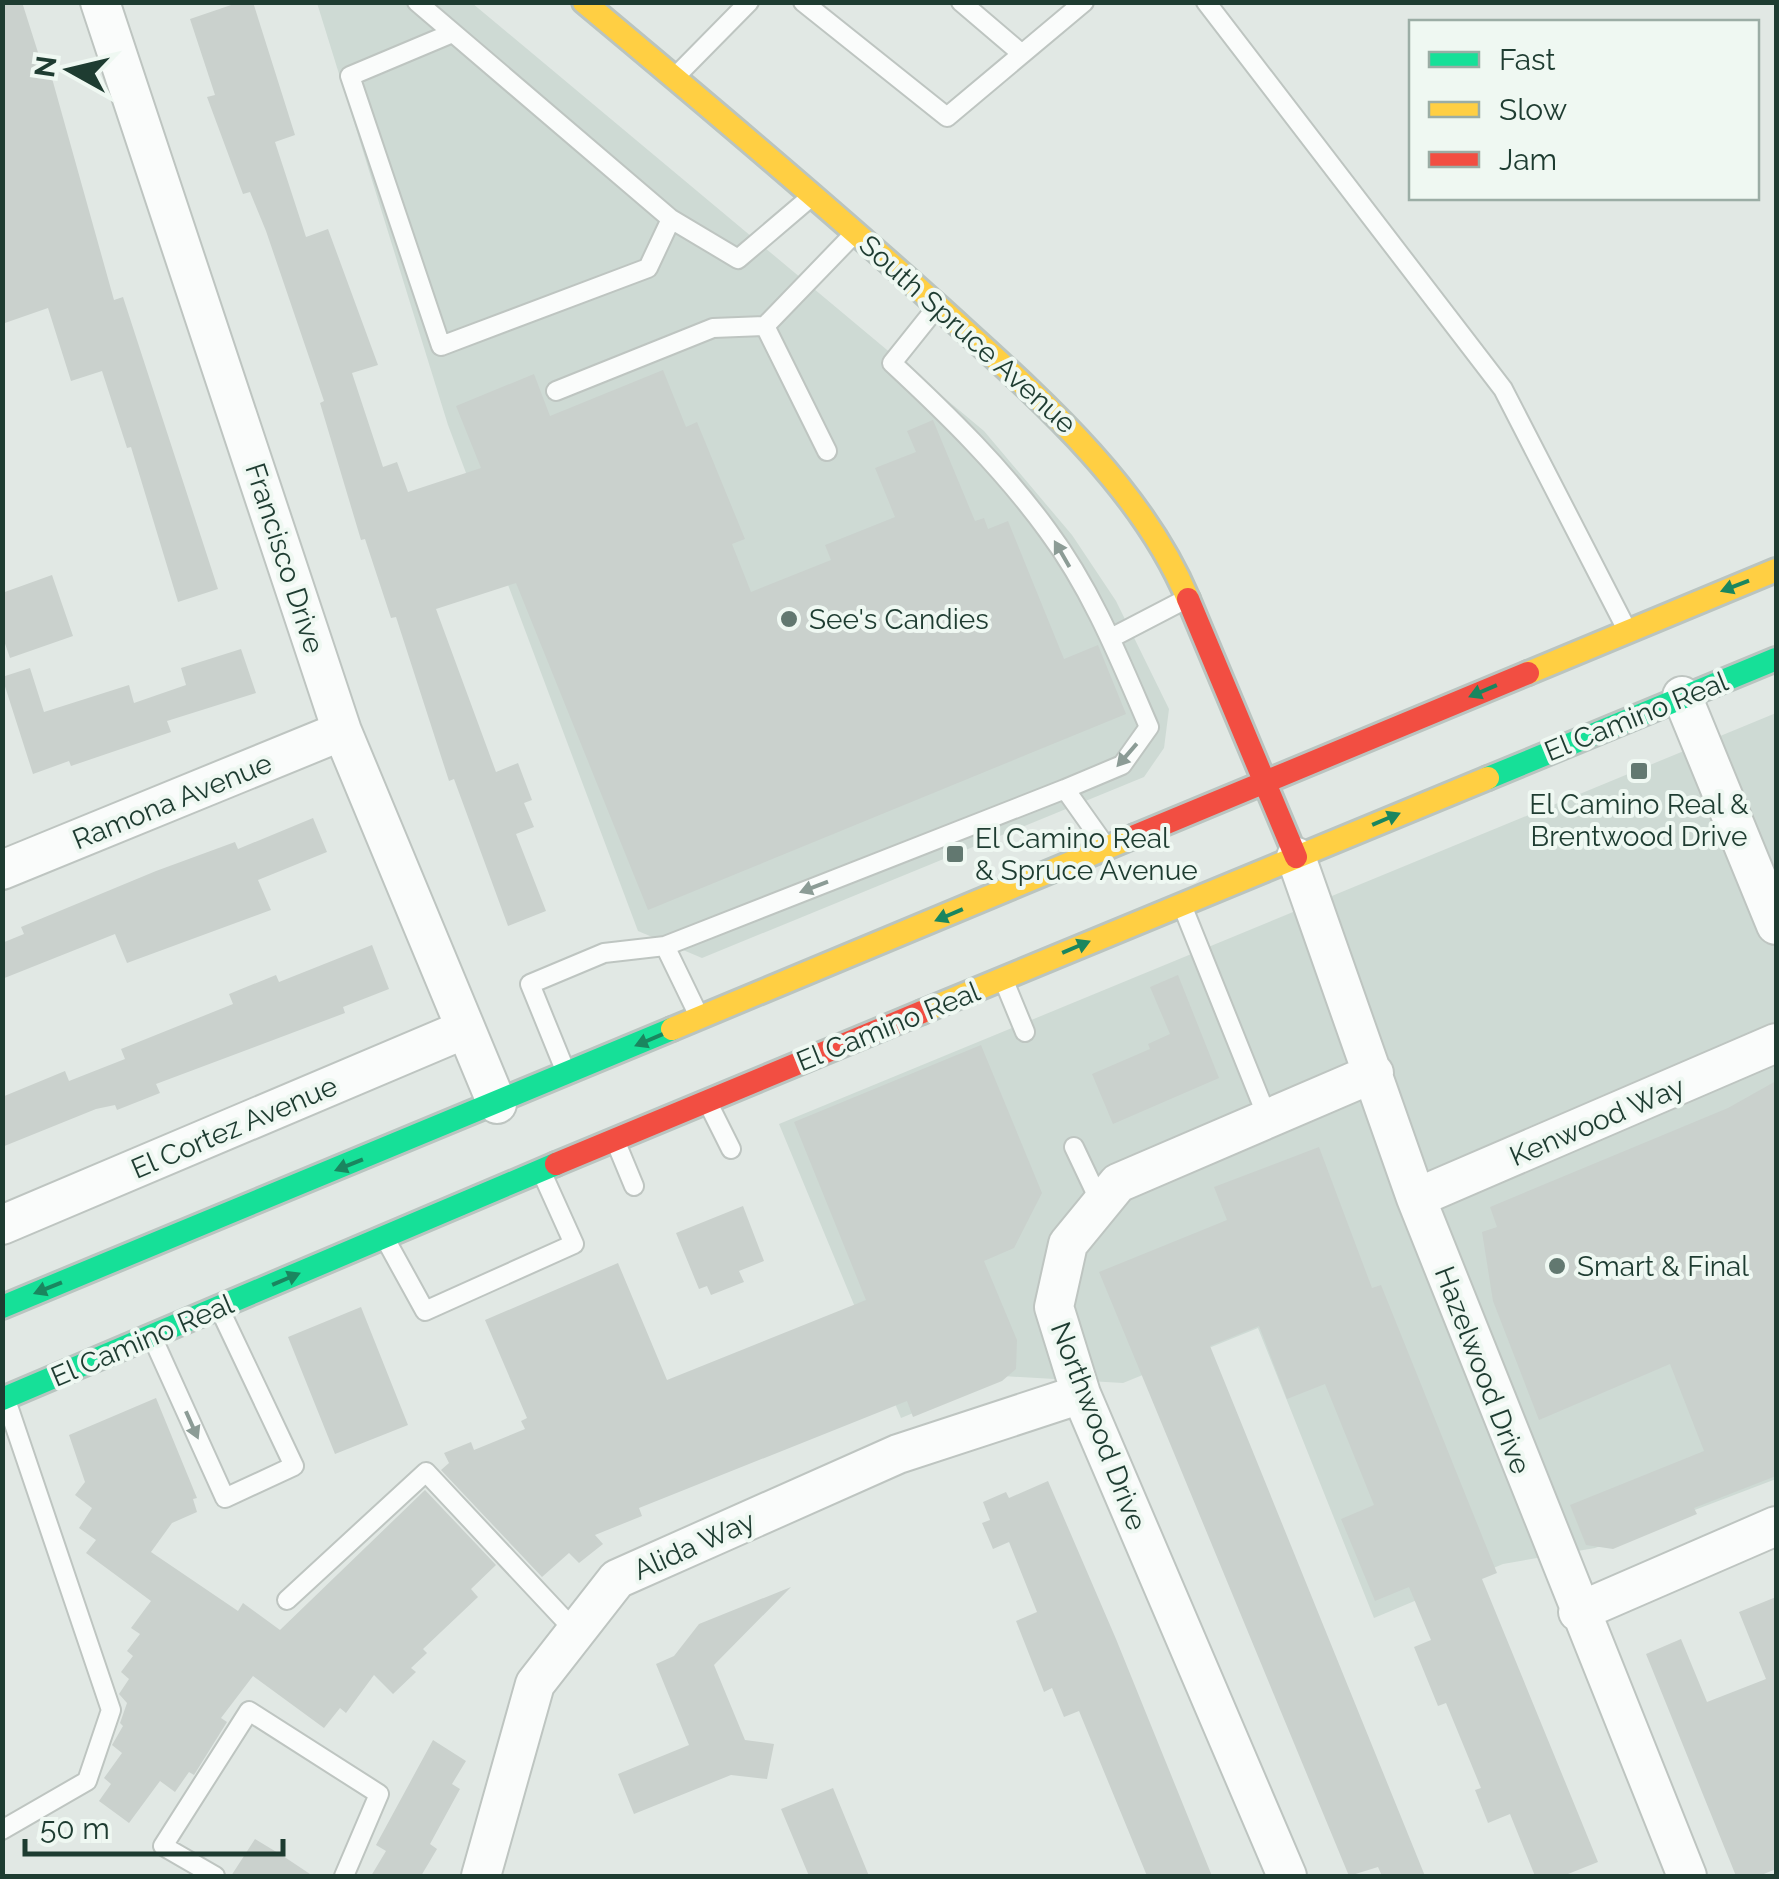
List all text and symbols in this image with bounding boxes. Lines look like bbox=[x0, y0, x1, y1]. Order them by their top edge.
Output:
north arrow bbox=[20, 20, 120, 120]
legend bbox=[1409, 20, 1759, 200]
text: Fast bbox=[1499, 42, 1556, 77]
text: N bbox=[28, 54, 64, 79]
text: Slow bbox=[1499, 92, 1567, 127]
text: Jam bbox=[1499, 142, 1557, 177]
street label: South Spruce Avenue bbox=[853, 228, 1083, 440]
street label: Francisco Drive bbox=[238, 459, 331, 657]
one-way arrow bbox=[1054, 539, 1071, 568]
one-way arrow bbox=[1720, 579, 1750, 595]
place label: See's Candies bbox=[809, 603, 989, 636]
marker: See's Candies bbox=[778, 608, 800, 630]
street label: El Camino Real bbox=[1540, 665, 1733, 768]
one-way arrow bbox=[1468, 684, 1498, 700]
one-way arrow bbox=[1116, 742, 1138, 767]
street label: Ramona Avenue bbox=[68, 746, 277, 856]
marker: El Camino Real & Brentwood Drive bbox=[1628, 760, 1650, 782]
place label: El Camino Real & Brentwood Drive bbox=[1529, 788, 1749, 853]
one-way arrow bbox=[1371, 811, 1400, 827]
place label: El Camino Real & Spruce Avenue bbox=[975, 822, 1198, 887]
marker: El Camino Real & Spruce Avenue bbox=[944, 843, 966, 865]
one-way arrow bbox=[799, 880, 829, 895]
one-way arrow bbox=[934, 907, 964, 923]
one-way arrow bbox=[1062, 939, 1092, 955]
street label: El Camino Real bbox=[792, 975, 985, 1078]
one-way arrow bbox=[634, 1033, 664, 1049]
street label: El Cortez Avenue bbox=[126, 1069, 342, 1186]
street label: Kenwood Way bbox=[1505, 1070, 1690, 1173]
one-way arrow bbox=[334, 1158, 364, 1174]
place label: Smart & Final bbox=[1577, 1250, 1749, 1283]
marker: Smart & Final bbox=[1546, 1255, 1568, 1277]
street label: Hazelwood Drive bbox=[1428, 1262, 1537, 1479]
one-way arrow bbox=[271, 1271, 300, 1287]
one-way arrow bbox=[33, 1281, 63, 1297]
street label: El Camino Real bbox=[46, 1287, 239, 1394]
street label: Northwood Drive bbox=[1044, 1317, 1153, 1535]
one-way arrow bbox=[184, 1410, 200, 1440]
street label: Alida Way bbox=[628, 1504, 760, 1587]
scale bar bbox=[25, 1794, 282, 1856]
text: 50 m bbox=[40, 1811, 110, 1846]

